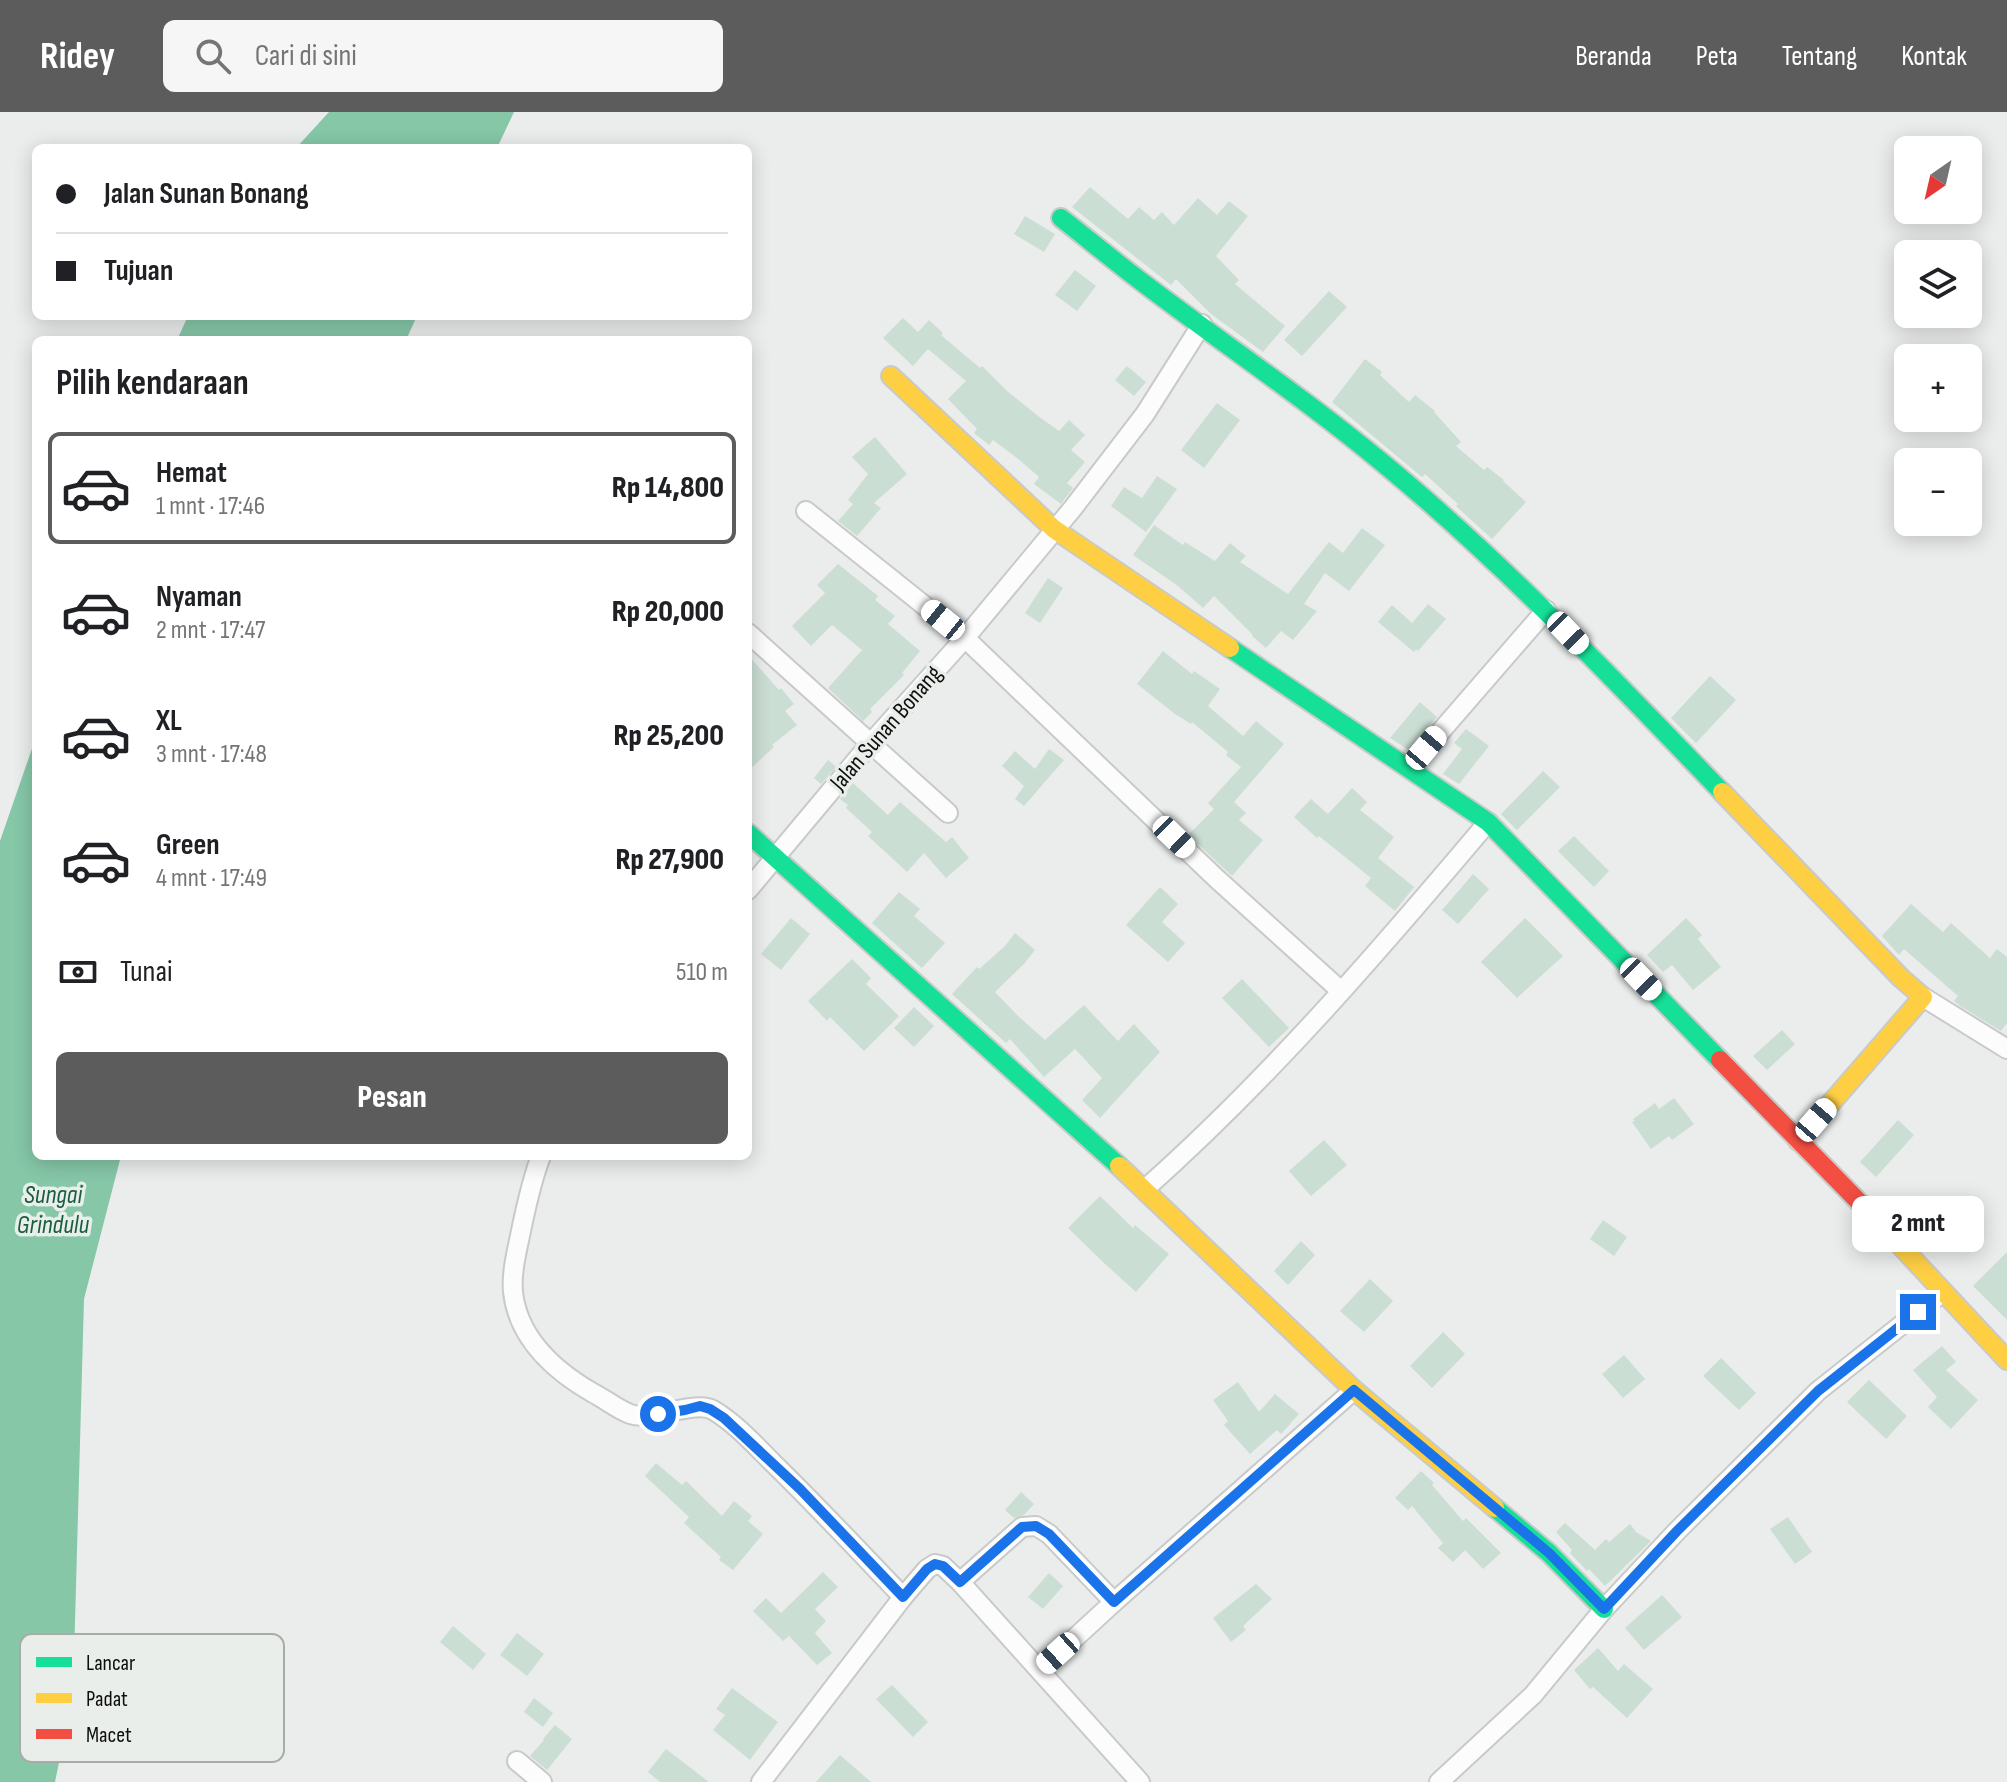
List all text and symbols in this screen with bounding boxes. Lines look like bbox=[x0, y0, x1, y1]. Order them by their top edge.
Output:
search box bbox=[163, 20, 723, 92]
text: Ridey bbox=[40, 34, 115, 79]
icon: search bbox=[191, 34, 235, 78]
text: Cari di sini bbox=[255, 38, 357, 74]
text: Beranda bbox=[1575, 40, 1652, 73]
text: Peta bbox=[1696, 40, 1738, 73]
text: Tentang bbox=[1782, 40, 1857, 73]
text: Kontak bbox=[1901, 40, 1967, 73]
north arrow bbox=[1894, 136, 1982, 224]
map controls bbox=[1894, 136, 1982, 536]
text: Jalan Sunan Bonang bbox=[104, 176, 309, 212]
button: layers bbox=[1894, 240, 1982, 328]
text: Tujuan bbox=[104, 253, 173, 289]
button: + bbox=[1894, 344, 1982, 432]
text: Pilih kendaraan bbox=[56, 362, 249, 405]
button: − bbox=[1894, 448, 1982, 536]
icon: car bbox=[60, 452, 132, 524]
text: Hemat bbox=[156, 455, 227, 491]
text: Rp 14,800 bbox=[612, 470, 724, 506]
text: 1 mnt · 17:46 bbox=[156, 491, 265, 522]
icon: car bbox=[60, 576, 132, 648]
text: Nyaman bbox=[156, 579, 242, 615]
text: Rp 20,000 bbox=[612, 594, 724, 630]
car bbox=[917, 596, 969, 644]
car bbox=[1543, 607, 1593, 659]
text: 2 mnt · 17:47 bbox=[156, 615, 266, 646]
street label: Jalan Sunan Bonang bbox=[823, 660, 948, 797]
icon: car bbox=[60, 700, 132, 772]
text: XL bbox=[156, 703, 182, 739]
text: Rp 25,200 bbox=[613, 718, 724, 754]
car bbox=[1401, 722, 1451, 774]
text: 3 mnt · 17:48 bbox=[156, 739, 267, 770]
car bbox=[1148, 812, 1200, 862]
icon: car bbox=[60, 824, 132, 896]
text: Green bbox=[156, 827, 220, 863]
text: Rp 27,900 bbox=[615, 842, 724, 878]
text: 4 mnt · 17:49 bbox=[156, 863, 267, 894]
icon: cash bbox=[56, 950, 100, 994]
car bbox=[1616, 953, 1666, 1005]
text: Tunai bbox=[120, 954, 173, 990]
text: 510 m bbox=[676, 957, 728, 988]
button: Pesan bbox=[56, 1052, 728, 1144]
car bbox=[1791, 1094, 1841, 1146]
water label: Sungai Grindulu bbox=[17, 1180, 90, 1241]
callout: 2 mnt bbox=[1852, 1196, 1984, 1252]
text: 2 mnt bbox=[1891, 1208, 1945, 1239]
route end bbox=[1900, 1294, 1936, 1330]
route start bbox=[640, 1396, 676, 1432]
car bbox=[1032, 1628, 1084, 1678]
legend bbox=[20, 1634, 284, 1762]
text: Lancar bbox=[86, 1650, 135, 1677]
text: Padat bbox=[86, 1686, 128, 1713]
text: Macet bbox=[86, 1722, 132, 1749]

